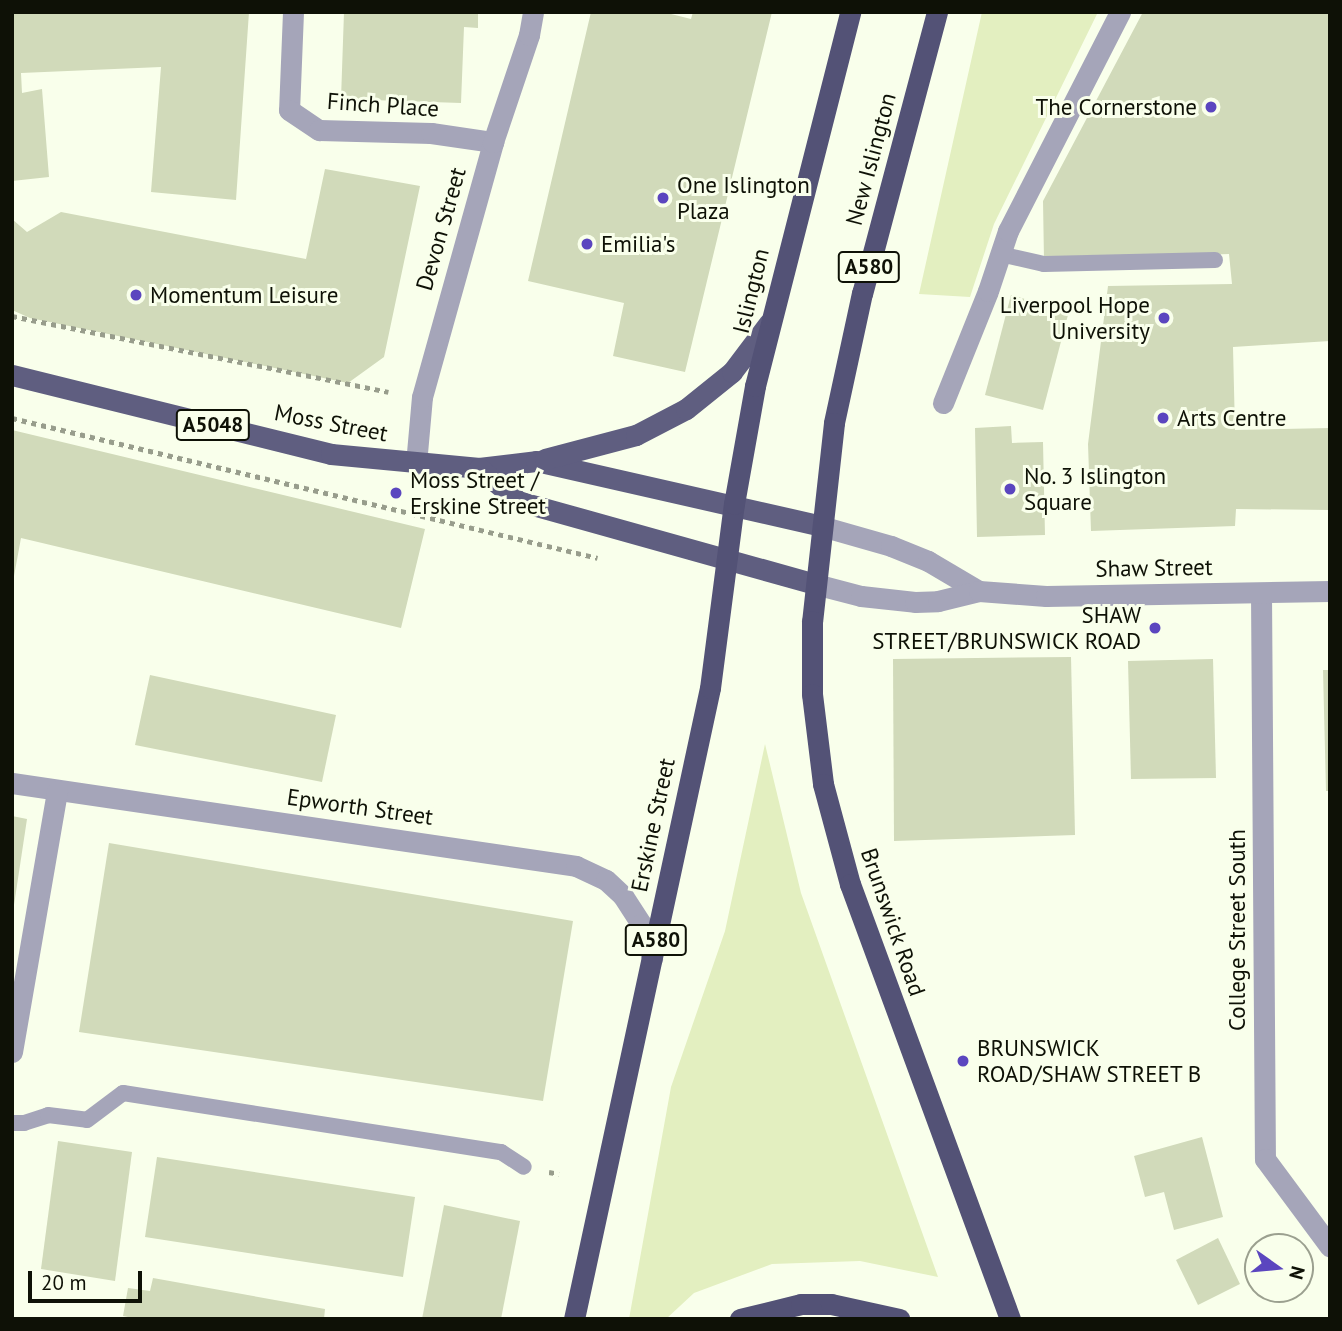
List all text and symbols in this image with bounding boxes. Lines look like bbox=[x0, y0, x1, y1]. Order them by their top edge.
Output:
street label: Finch Place bbox=[326, 87, 440, 123]
street label: New Islington bbox=[840, 89, 902, 229]
place label: The Cornerstone bbox=[1035, 93, 1197, 121]
marker: The Cornerstone bbox=[1203, 99, 1219, 115]
street label: Devon Street bbox=[410, 164, 472, 294]
place label: One Islington Plaza bbox=[677, 171, 810, 225]
marker: One Islington Plaza bbox=[655, 190, 671, 206]
place label: Emilia's bbox=[601, 230, 676, 258]
marker: Emilia's bbox=[579, 236, 595, 252]
street label: Islington bbox=[727, 246, 775, 336]
road number: A580 bbox=[838, 250, 900, 284]
place label: Momentum Leisure bbox=[150, 281, 338, 309]
marker: Momentum Leisure bbox=[128, 287, 144, 303]
place label: Liverpool Hope University bbox=[1000, 291, 1150, 345]
marker: Liverpool Hope University bbox=[1156, 310, 1172, 326]
street label: Moss Street bbox=[272, 399, 390, 447]
place label: Arts Centre bbox=[1177, 404, 1286, 432]
road number: A5048 bbox=[174, 408, 252, 442]
marker: Arts Centre bbox=[1155, 410, 1171, 426]
place label: No. 3 Islington Square bbox=[1024, 462, 1168, 516]
place label: Moss Street / Erskine Street bbox=[410, 466, 546, 520]
marker: No. 3 Islington Square bbox=[1002, 481, 1018, 497]
marker: Moss Street / Erskine Street bbox=[388, 485, 404, 501]
street label: Shaw Street bbox=[1095, 553, 1213, 583]
place label: SHAW STREET/BRUNSWICK ROAD bbox=[872, 601, 1141, 655]
marker: SHAW STREET/BRUNSWICK ROAD bbox=[1147, 620, 1163, 636]
street label: Erskine Street bbox=[625, 756, 681, 894]
street label: Epworth Street bbox=[285, 783, 435, 831]
street label: College Street South bbox=[1223, 829, 1251, 1031]
street label: Brunswick Road bbox=[855, 844, 931, 1000]
road number: A580 bbox=[624, 922, 688, 958]
place label: BRUNSWICK ROAD/SHAW STREET B bbox=[977, 1034, 1203, 1088]
marker: BRUNSWICK ROAD/SHAW STREET B bbox=[955, 1053, 971, 1069]
north arrow bbox=[1244, 1233, 1314, 1303]
scale bar bbox=[32, 1258, 145, 1302]
text: N bbox=[1284, 1264, 1311, 1282]
text: 20 m bbox=[41, 1269, 87, 1296]

